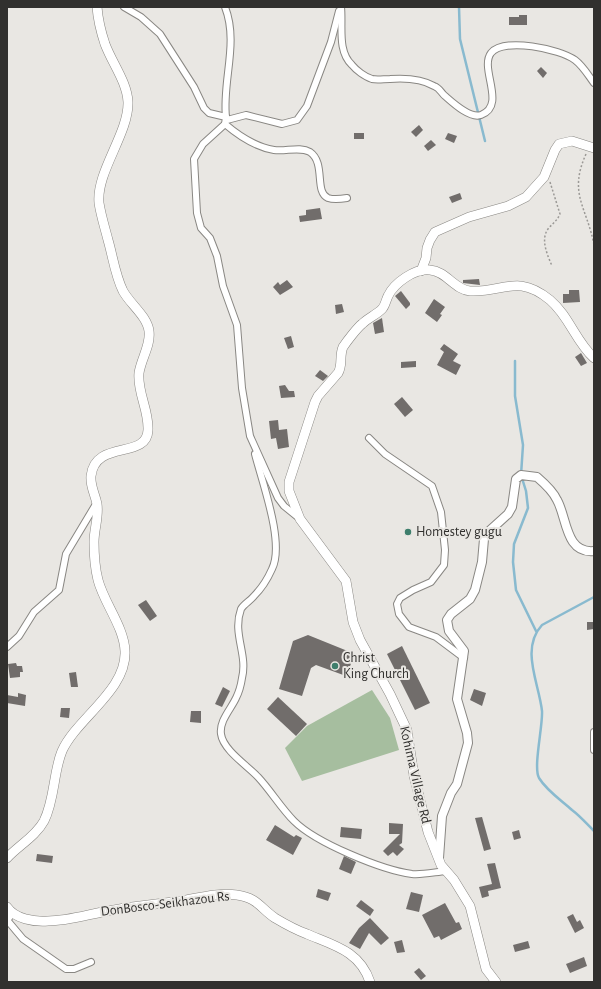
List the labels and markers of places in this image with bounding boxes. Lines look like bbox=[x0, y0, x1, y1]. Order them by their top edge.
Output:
place label: Homestey gugu bbox=[416, 525, 502, 539]
marker: Homestey gugu bbox=[403, 527, 413, 537]
place label: Christ King Church bbox=[343, 651, 409, 681]
marker: Christ King Church bbox=[330, 661, 340, 671]

